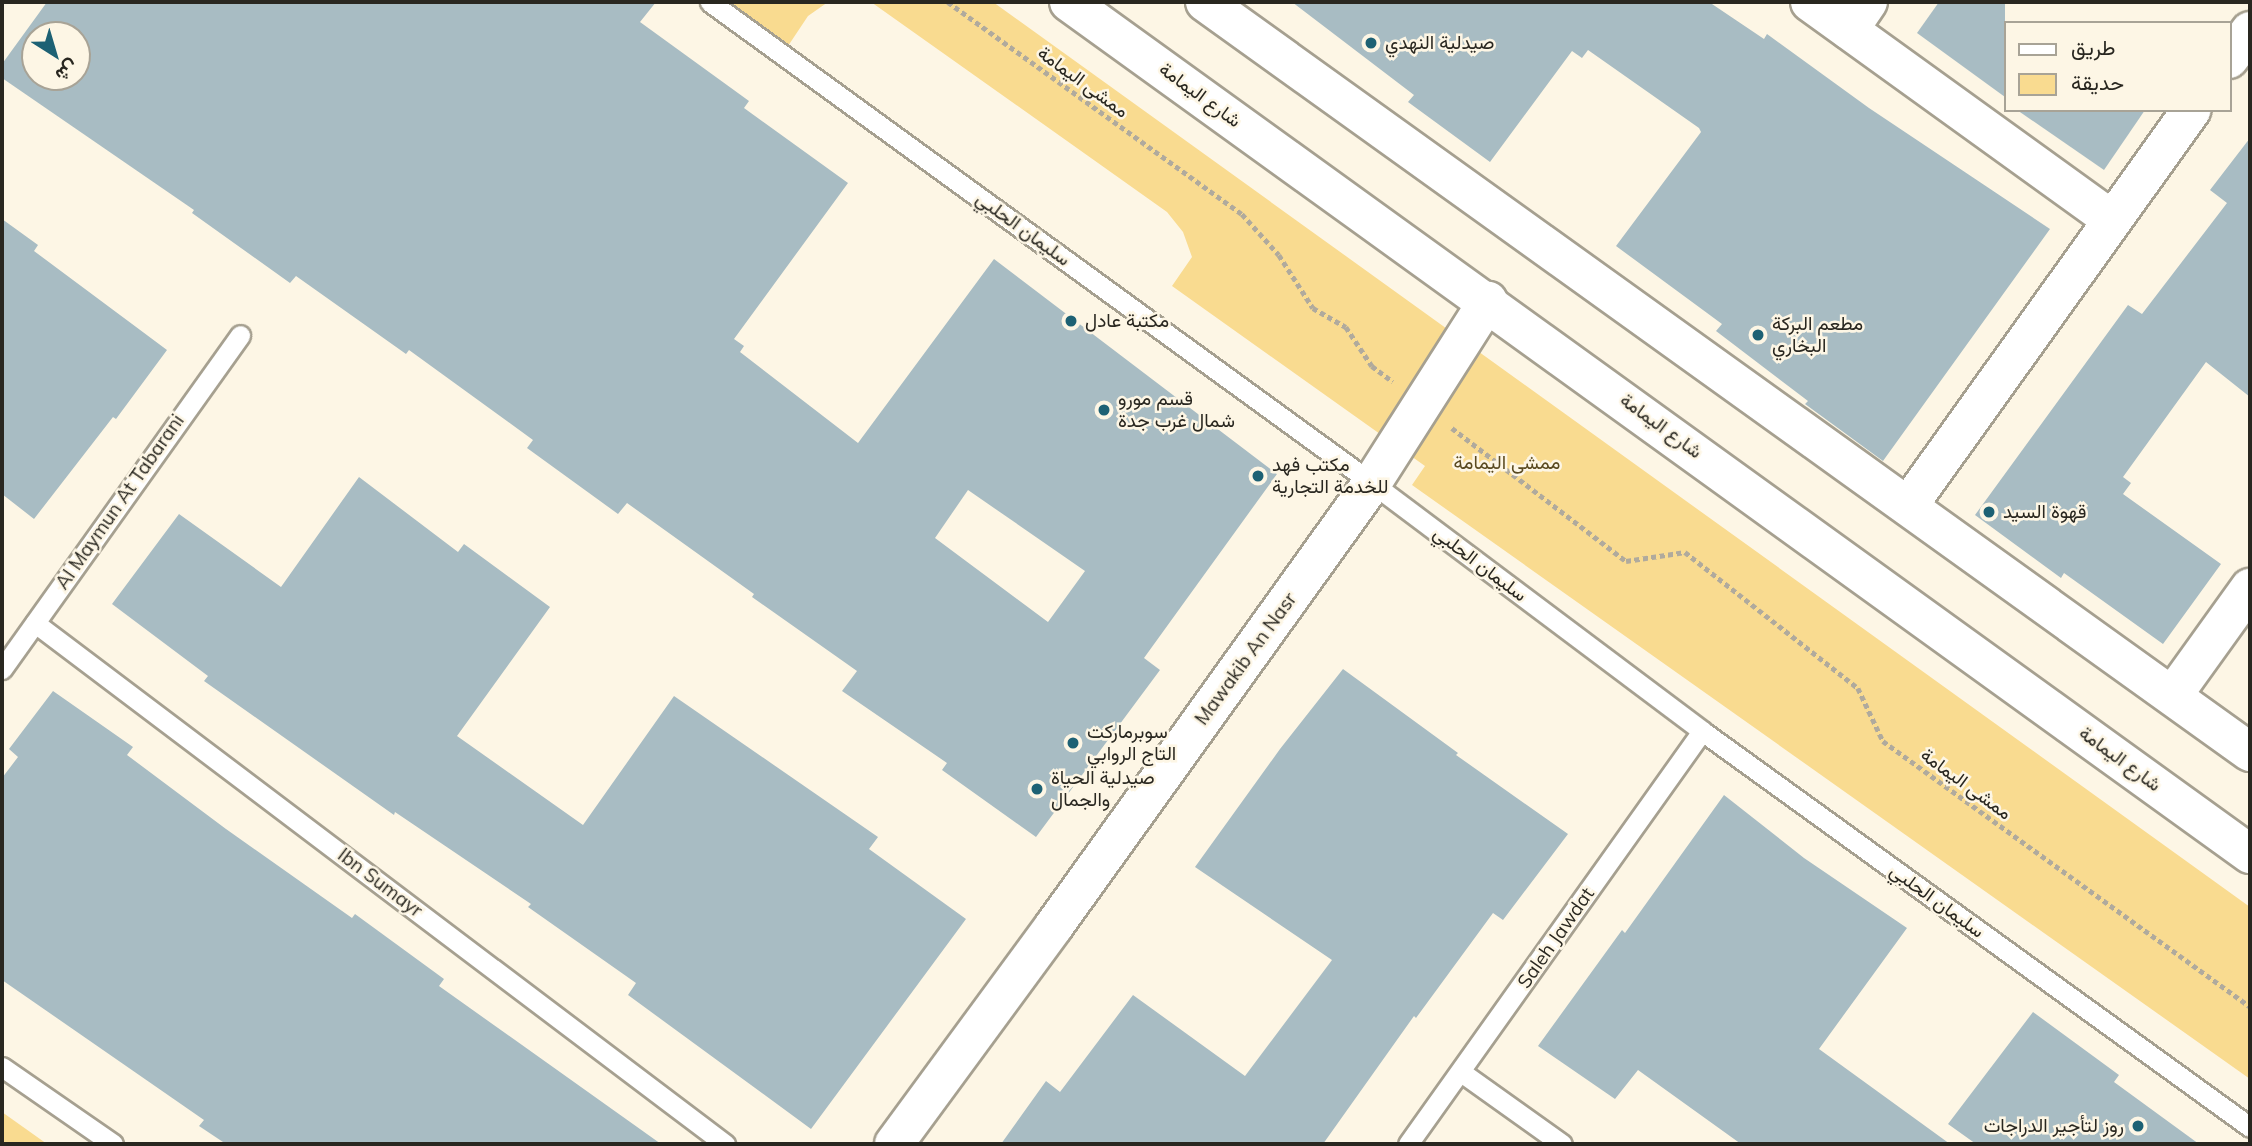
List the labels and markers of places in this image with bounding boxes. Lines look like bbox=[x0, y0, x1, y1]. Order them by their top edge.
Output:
place label: صيدلية النهدي bbox=[1385, 32, 1494, 54]
marker: صيدلية النهدي bbox=[1363, 35, 1379, 51]
place label: مكتبة عادل bbox=[1085, 310, 1169, 332]
marker: مكتبة عادل bbox=[1063, 313, 1079, 329]
place label: مطعم البركة البخاري bbox=[1772, 313, 1863, 357]
marker: مطعم البركة البخاري bbox=[1750, 327, 1766, 343]
place label: قسم مورو شمال غرب جدة bbox=[1118, 388, 1235, 432]
marker: قسم مورو شمال غرب جدة bbox=[1096, 402, 1112, 418]
place label: مكتب فهد للخدمة التجارية bbox=[1272, 454, 1388, 498]
marker: مكتب فهد للخدمة التجارية bbox=[1250, 468, 1266, 484]
place label: قهوة السيد bbox=[2003, 501, 2086, 523]
marker: قهوة السيد bbox=[1981, 504, 1997, 520]
place label: سوبرماركت التاج الروابي bbox=[1087, 721, 1176, 765]
marker: سوبرماركت التاج الروابي bbox=[1065, 735, 1081, 751]
place label: صيدلية الحياة والجمال bbox=[1051, 767, 1155, 811]
marker: صيدلية الحياة والجمال bbox=[1029, 781, 1045, 797]
place label: روز لتأجير الدراجات bbox=[1984, 1115, 2124, 1137]
marker: روز لتأجير الدراجات bbox=[2130, 1118, 2146, 1134]

